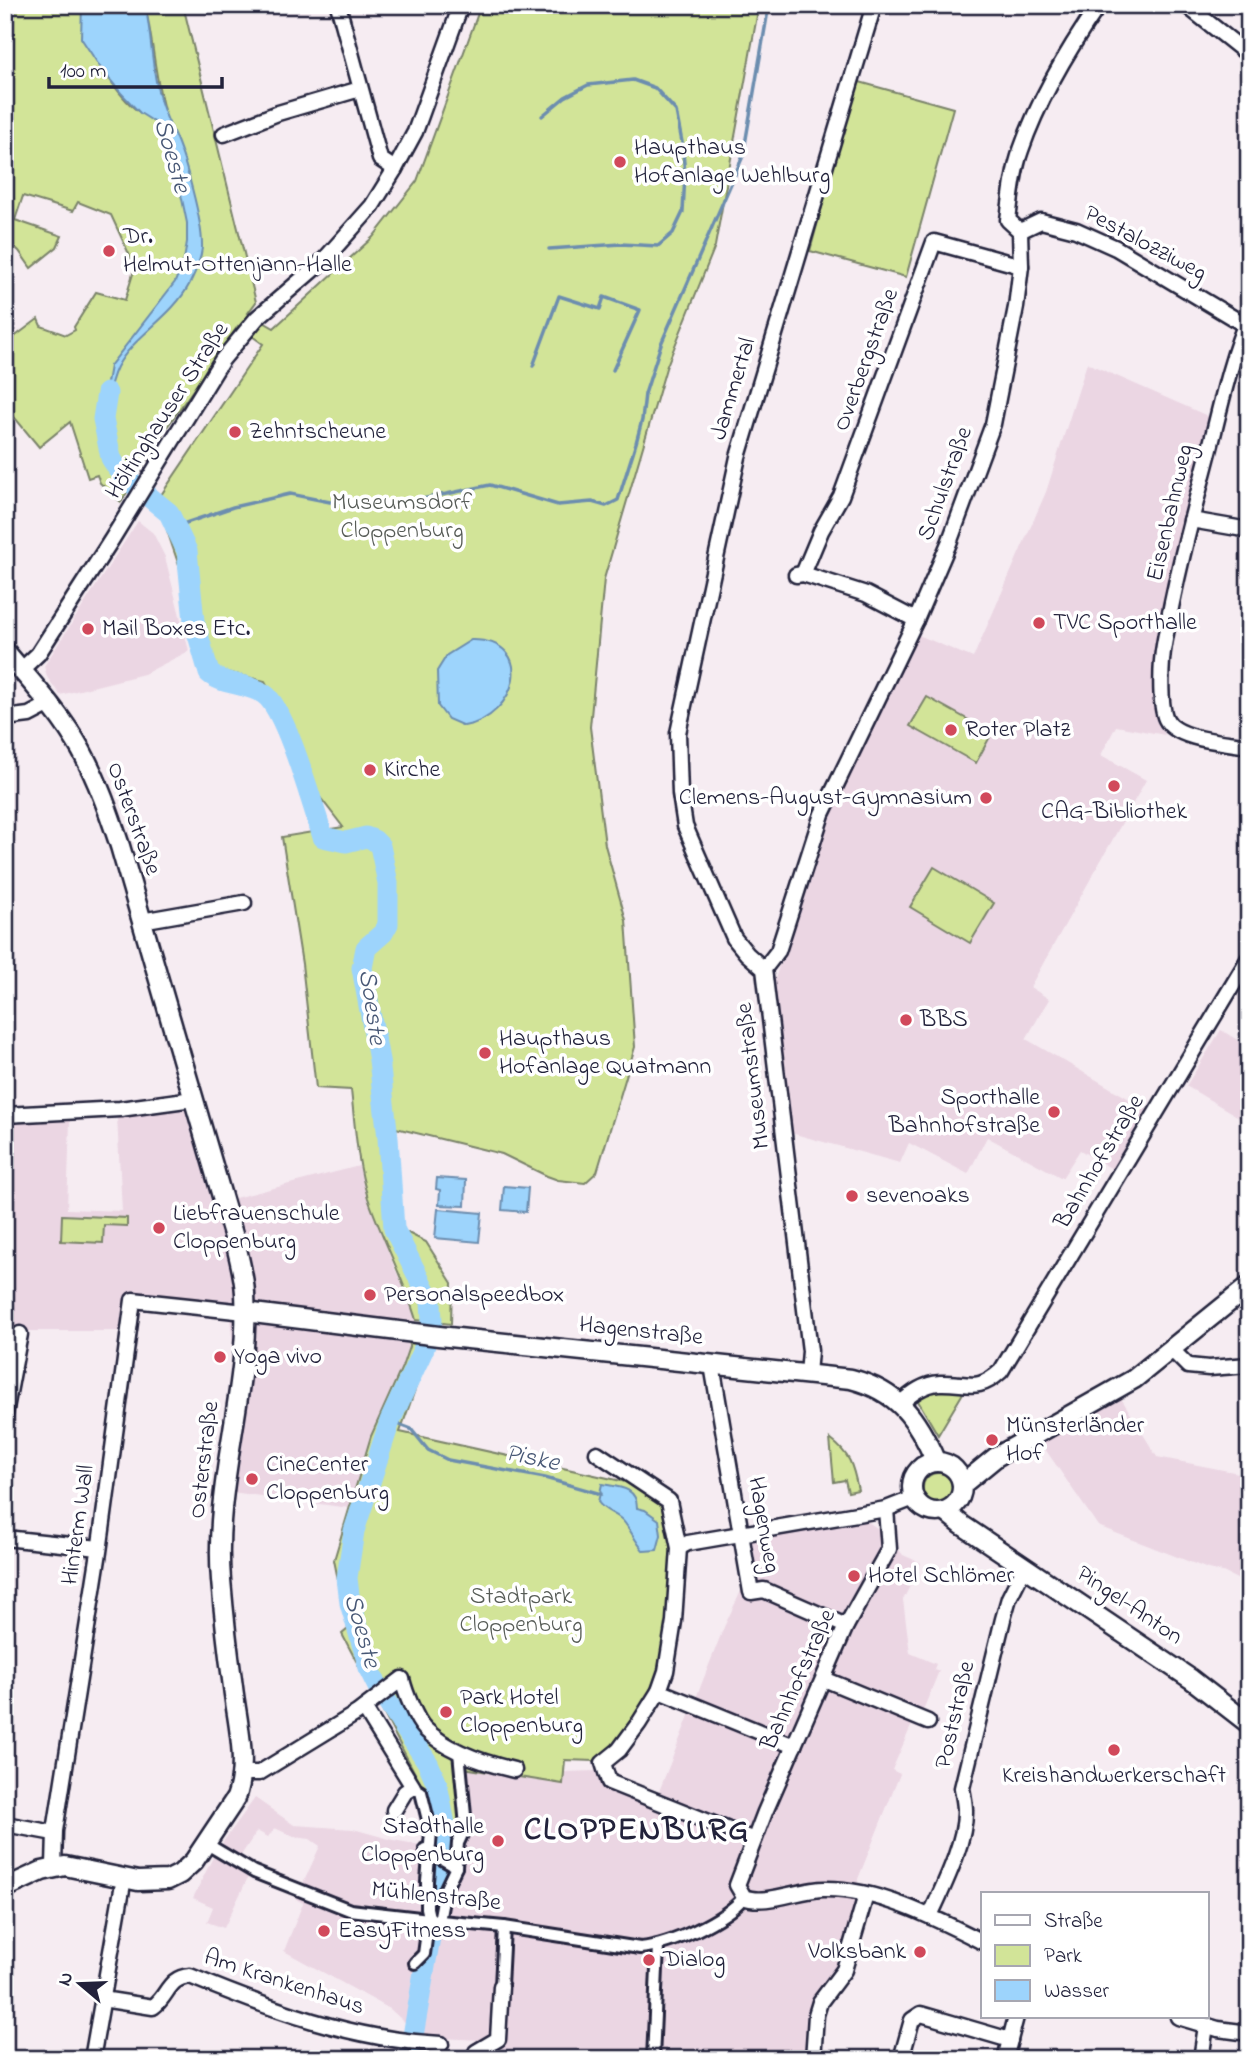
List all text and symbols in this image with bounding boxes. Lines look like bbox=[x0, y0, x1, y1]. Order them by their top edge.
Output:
scale bar bbox=[49, 46, 222, 90]
text: 100 m bbox=[60, 57, 106, 87]
water label: Soeste bbox=[142, 114, 200, 199]
place label: Haupthaus Hofanlage Wehlburg bbox=[634, 131, 830, 194]
marker: Haupthaus Hofanlage Wehlburg bbox=[612, 154, 628, 170]
street label: Pestalozziweg bbox=[1077, 197, 1213, 291]
place label: Dr. Helmut-Ottenjann-Halle bbox=[122, 220, 352, 283]
marker: Dr. Helmut-Ottenjann-Halle bbox=[101, 243, 117, 259]
street label: Overbergstraße bbox=[825, 283, 909, 436]
street label: Höltinghauser Straße bbox=[97, 315, 239, 507]
street label: Jammertal bbox=[702, 334, 766, 444]
place label: Zehntscheune bbox=[249, 415, 386, 450]
street label: Schulstraße bbox=[909, 422, 983, 546]
marker: Zehntscheune bbox=[227, 424, 243, 440]
street label: Eisenbahnweg bbox=[1138, 441, 1204, 585]
park label: Museumsdorf Cloppenburg bbox=[332, 486, 473, 549]
place label: TVC Sporthalle bbox=[1053, 606, 1197, 641]
place label: Mail Boxes Etc. bbox=[102, 612, 250, 647]
marker: TVC Sporthalle bbox=[1031, 615, 1047, 631]
marker: Mail Boxes Etc. bbox=[80, 621, 96, 637]
place label: Roter Platz bbox=[965, 713, 1072, 748]
marker: Roter Platz bbox=[943, 722, 959, 738]
place label: Kirche bbox=[384, 753, 440, 788]
street label: Osterstraße bbox=[96, 757, 170, 881]
marker: Kirche bbox=[362, 762, 378, 778]
marker: CAG-Bibliothek bbox=[1106, 778, 1122, 794]
place label: Clemens-August-Gymnasium bbox=[679, 781, 972, 817]
marker: Clemens-August-Gymnasium bbox=[978, 790, 994, 806]
place label: CAG-Bibliothek bbox=[1041, 795, 1187, 830]
water label: Soeste bbox=[347, 967, 395, 1048]
street label: Museumstraße bbox=[728, 1000, 780, 1151]
place label: BBS bbox=[919, 1003, 968, 1038]
marker: BBS bbox=[898, 1012, 914, 1028]
place label: Haupthaus Hofanlage Quatmann bbox=[499, 1022, 711, 1085]
marker: Haupthaus Hofanlage Quatmann bbox=[477, 1045, 493, 1061]
place label: Sporthalle Bahnhofstraße bbox=[888, 1081, 1040, 1144]
street label: Bahnhofstraße bbox=[1046, 1088, 1154, 1237]
marker: Sporthalle Bahnhofstraße bbox=[1046, 1104, 1062, 1120]
place label: sevenoaks bbox=[866, 1179, 970, 1214]
marker: sevenoaks bbox=[844, 1188, 860, 1204]
place label: Liebfrauenschule Cloppenburg bbox=[173, 1197, 340, 1260]
marker: Liebfrauenschule Cloppenburg bbox=[151, 1220, 167, 1236]
place label: Personalspeedbox bbox=[384, 1278, 564, 1313]
marker: Personalspeedbox bbox=[362, 1287, 378, 1303]
street label: Hagenstraße bbox=[577, 1308, 705, 1356]
place label: Yoga vivo bbox=[234, 1340, 322, 1375]
marker: Yoga vivo bbox=[212, 1349, 228, 1365]
street label: Osterstraße bbox=[180, 1399, 230, 1521]
place label: Münsterländer Hof bbox=[1006, 1409, 1145, 1472]
marker: Münsterländer Hof bbox=[984, 1432, 1000, 1448]
water label: Piske bbox=[501, 1435, 564, 1484]
place label: CineCenter Cloppenburg bbox=[266, 1448, 389, 1511]
street label: Hinterm Wall bbox=[53, 1463, 105, 1587]
marker: CineCenter Cloppenburg bbox=[244, 1471, 260, 1487]
street label: Hagenweg bbox=[737, 1474, 789, 1576]
street label: Pingel-Anton bbox=[1069, 1557, 1189, 1655]
place label: Hotel Schlömer bbox=[868, 1559, 1015, 1594]
marker: Hotel Schlömer bbox=[846, 1568, 862, 1584]
park label: Stadtpark Cloppenburg bbox=[460, 1580, 582, 1643]
water label: Soeste bbox=[332, 1589, 390, 1674]
street label: Bahnhofstraße bbox=[752, 1604, 846, 1757]
street label: Poststraße bbox=[927, 1658, 985, 1772]
place label: Park Hotel Cloppenburg bbox=[460, 1681, 583, 1744]
marker: Park Hotel Cloppenburg bbox=[438, 1704, 454, 1720]
marker: Kreishandwerkerschaft bbox=[1106, 1742, 1122, 1758]
place label: Kreishandwerkerschaft bbox=[1002, 1759, 1226, 1794]
district label: CLOPPENBURG bbox=[524, 1808, 750, 1855]
place label: Stadthalle Cloppenburg bbox=[361, 1810, 484, 1873]
marker: Stadthalle Cloppenburg bbox=[490, 1833, 506, 1849]
street label: Mühlenstraße bbox=[369, 1873, 503, 1921]
legend bbox=[981, 1892, 1208, 2018]
text: Straße bbox=[1044, 1907, 1103, 1937]
place label: EasyFitness bbox=[338, 1914, 466, 1950]
marker: EasyFitness bbox=[316, 1923, 332, 1939]
place label: Volksbank bbox=[807, 1935, 906, 1970]
street label: Am Krankenhaus bbox=[199, 1941, 369, 2025]
text: Park bbox=[1044, 1942, 1083, 1972]
place label: Dialog bbox=[662, 1943, 725, 1978]
marker: Volksbank bbox=[912, 1944, 928, 1960]
north arrow bbox=[46, 1948, 116, 2018]
marker: Dialog bbox=[641, 1952, 657, 1968]
text: N bbox=[51, 1969, 81, 1990]
text: Wasser bbox=[1044, 1977, 1109, 2007]

